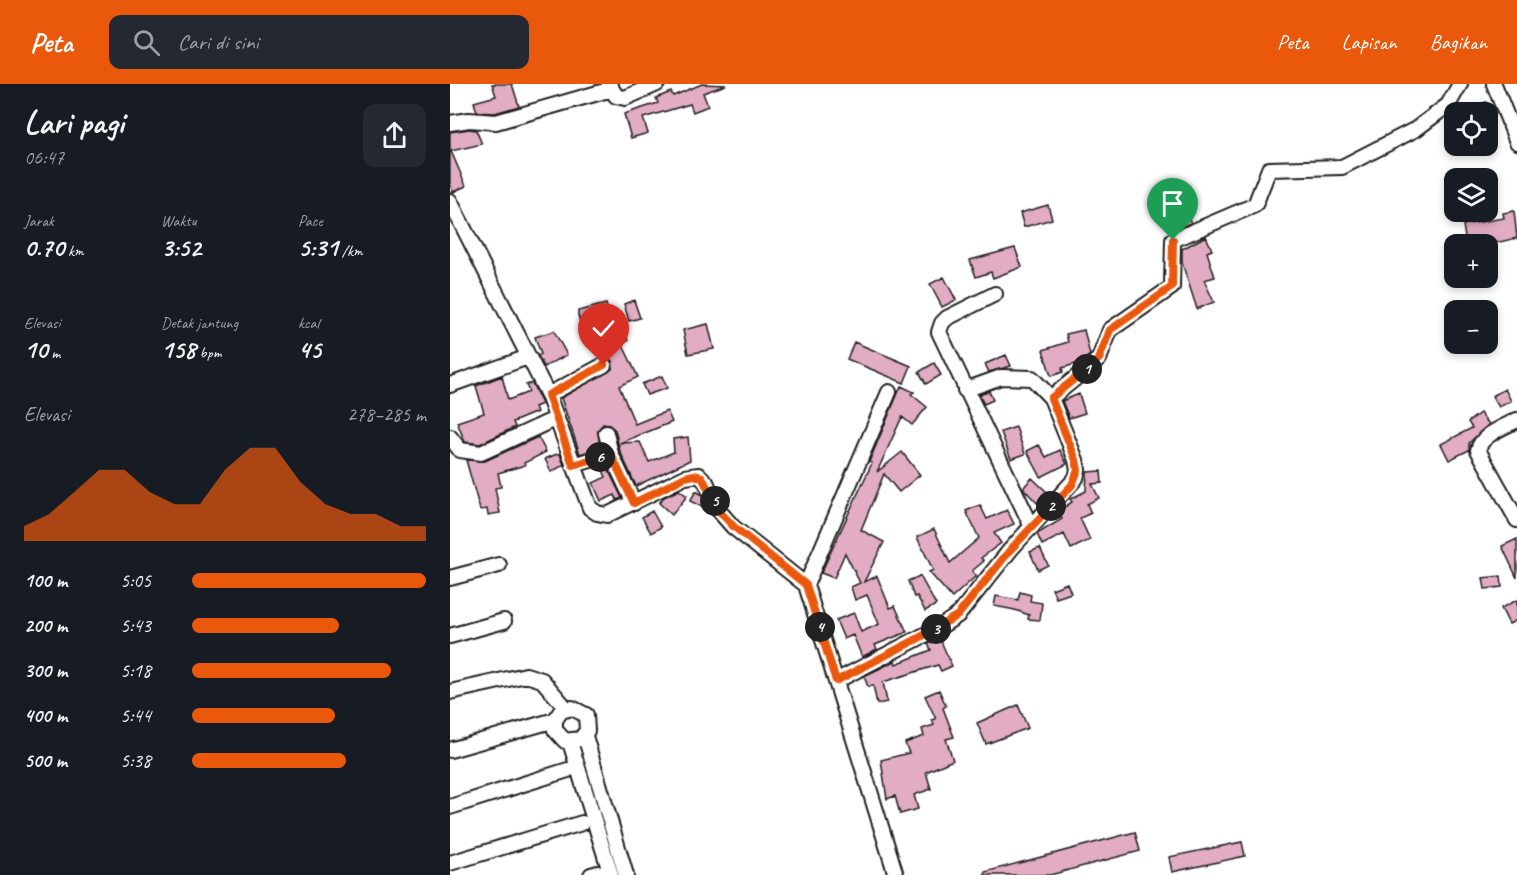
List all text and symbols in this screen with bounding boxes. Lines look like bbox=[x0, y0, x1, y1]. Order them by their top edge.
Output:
search box bbox=[109, 15, 529, 69]
text: Peta bbox=[30, 25, 73, 60]
icon: search bbox=[130, 26, 163, 59]
text: Cari di sini bbox=[178, 28, 259, 56]
text: Peta bbox=[1277, 29, 1309, 55]
text: Lapisan bbox=[1342, 29, 1397, 55]
text: Bagikan bbox=[1430, 29, 1487, 55]
text: Lari pagi bbox=[24, 101, 124, 143]
map controls bbox=[1444, 102, 1498, 354]
button: locate bbox=[1444, 102, 1498, 156]
button: share bbox=[363, 104, 426, 167]
text: 06:47 bbox=[24, 145, 64, 170]
button: layers bbox=[1444, 168, 1498, 222]
pin bbox=[1147, 178, 1198, 240]
icon: arrive bbox=[1156, 187, 1189, 220]
text: Jarak bbox=[24, 211, 54, 231]
text: Waktu bbox=[161, 211, 197, 231]
text: Pace bbox=[298, 211, 323, 231]
text: 0.70 bbox=[24, 231, 64, 264]
text: 3:52 bbox=[161, 231, 201, 264]
text: 5:31 bbox=[298, 231, 338, 264]
button: + bbox=[1444, 234, 1498, 288]
text: km bbox=[64, 241, 84, 261]
text: /km bbox=[338, 241, 363, 261]
button: − bbox=[1444, 300, 1498, 354]
pin bbox=[578, 303, 629, 365]
icon: check bbox=[587, 312, 620, 345]
text: Elevasi bbox=[24, 313, 61, 333]
text: Detak jantung bbox=[161, 313, 238, 333]
text: kcal bbox=[298, 313, 319, 333]
text: 10 bbox=[24, 333, 47, 366]
text: 158 bbox=[161, 333, 196, 366]
text: 45 bbox=[298, 333, 321, 366]
text: m bbox=[47, 343, 60, 363]
text: bpm bbox=[196, 343, 222, 363]
pin: 1 bbox=[1072, 354, 1102, 384]
text: 1 bbox=[1083, 359, 1091, 379]
text: Elevasi bbox=[24, 402, 70, 427]
text: 278–285 m bbox=[347, 402, 426, 427]
pin: 6 bbox=[585, 442, 615, 472]
text: 6 bbox=[596, 447, 604, 467]
pin: 5 bbox=[700, 486, 730, 516]
text: 5 bbox=[712, 491, 718, 511]
pin: 2 bbox=[1036, 491, 1066, 521]
text: 2 bbox=[1047, 496, 1055, 516]
text: 100 m bbox=[24, 568, 67, 593]
text: 5:05 bbox=[120, 568, 151, 593]
pin: 4 bbox=[805, 612, 835, 642]
text: 200 m bbox=[24, 613, 67, 638]
text: 5:43 bbox=[120, 613, 151, 638]
pin: 3 bbox=[921, 614, 951, 644]
text: 4 bbox=[816, 617, 824, 637]
text: 3 bbox=[932, 619, 940, 639]
text: 300 m bbox=[24, 658, 67, 683]
text: 5:18 bbox=[120, 658, 151, 683]
text: 400 m bbox=[24, 703, 67, 728]
text: 5:44 bbox=[120, 703, 151, 728]
text: 500 m bbox=[24, 748, 67, 773]
text: 5:38 bbox=[120, 748, 151, 773]

